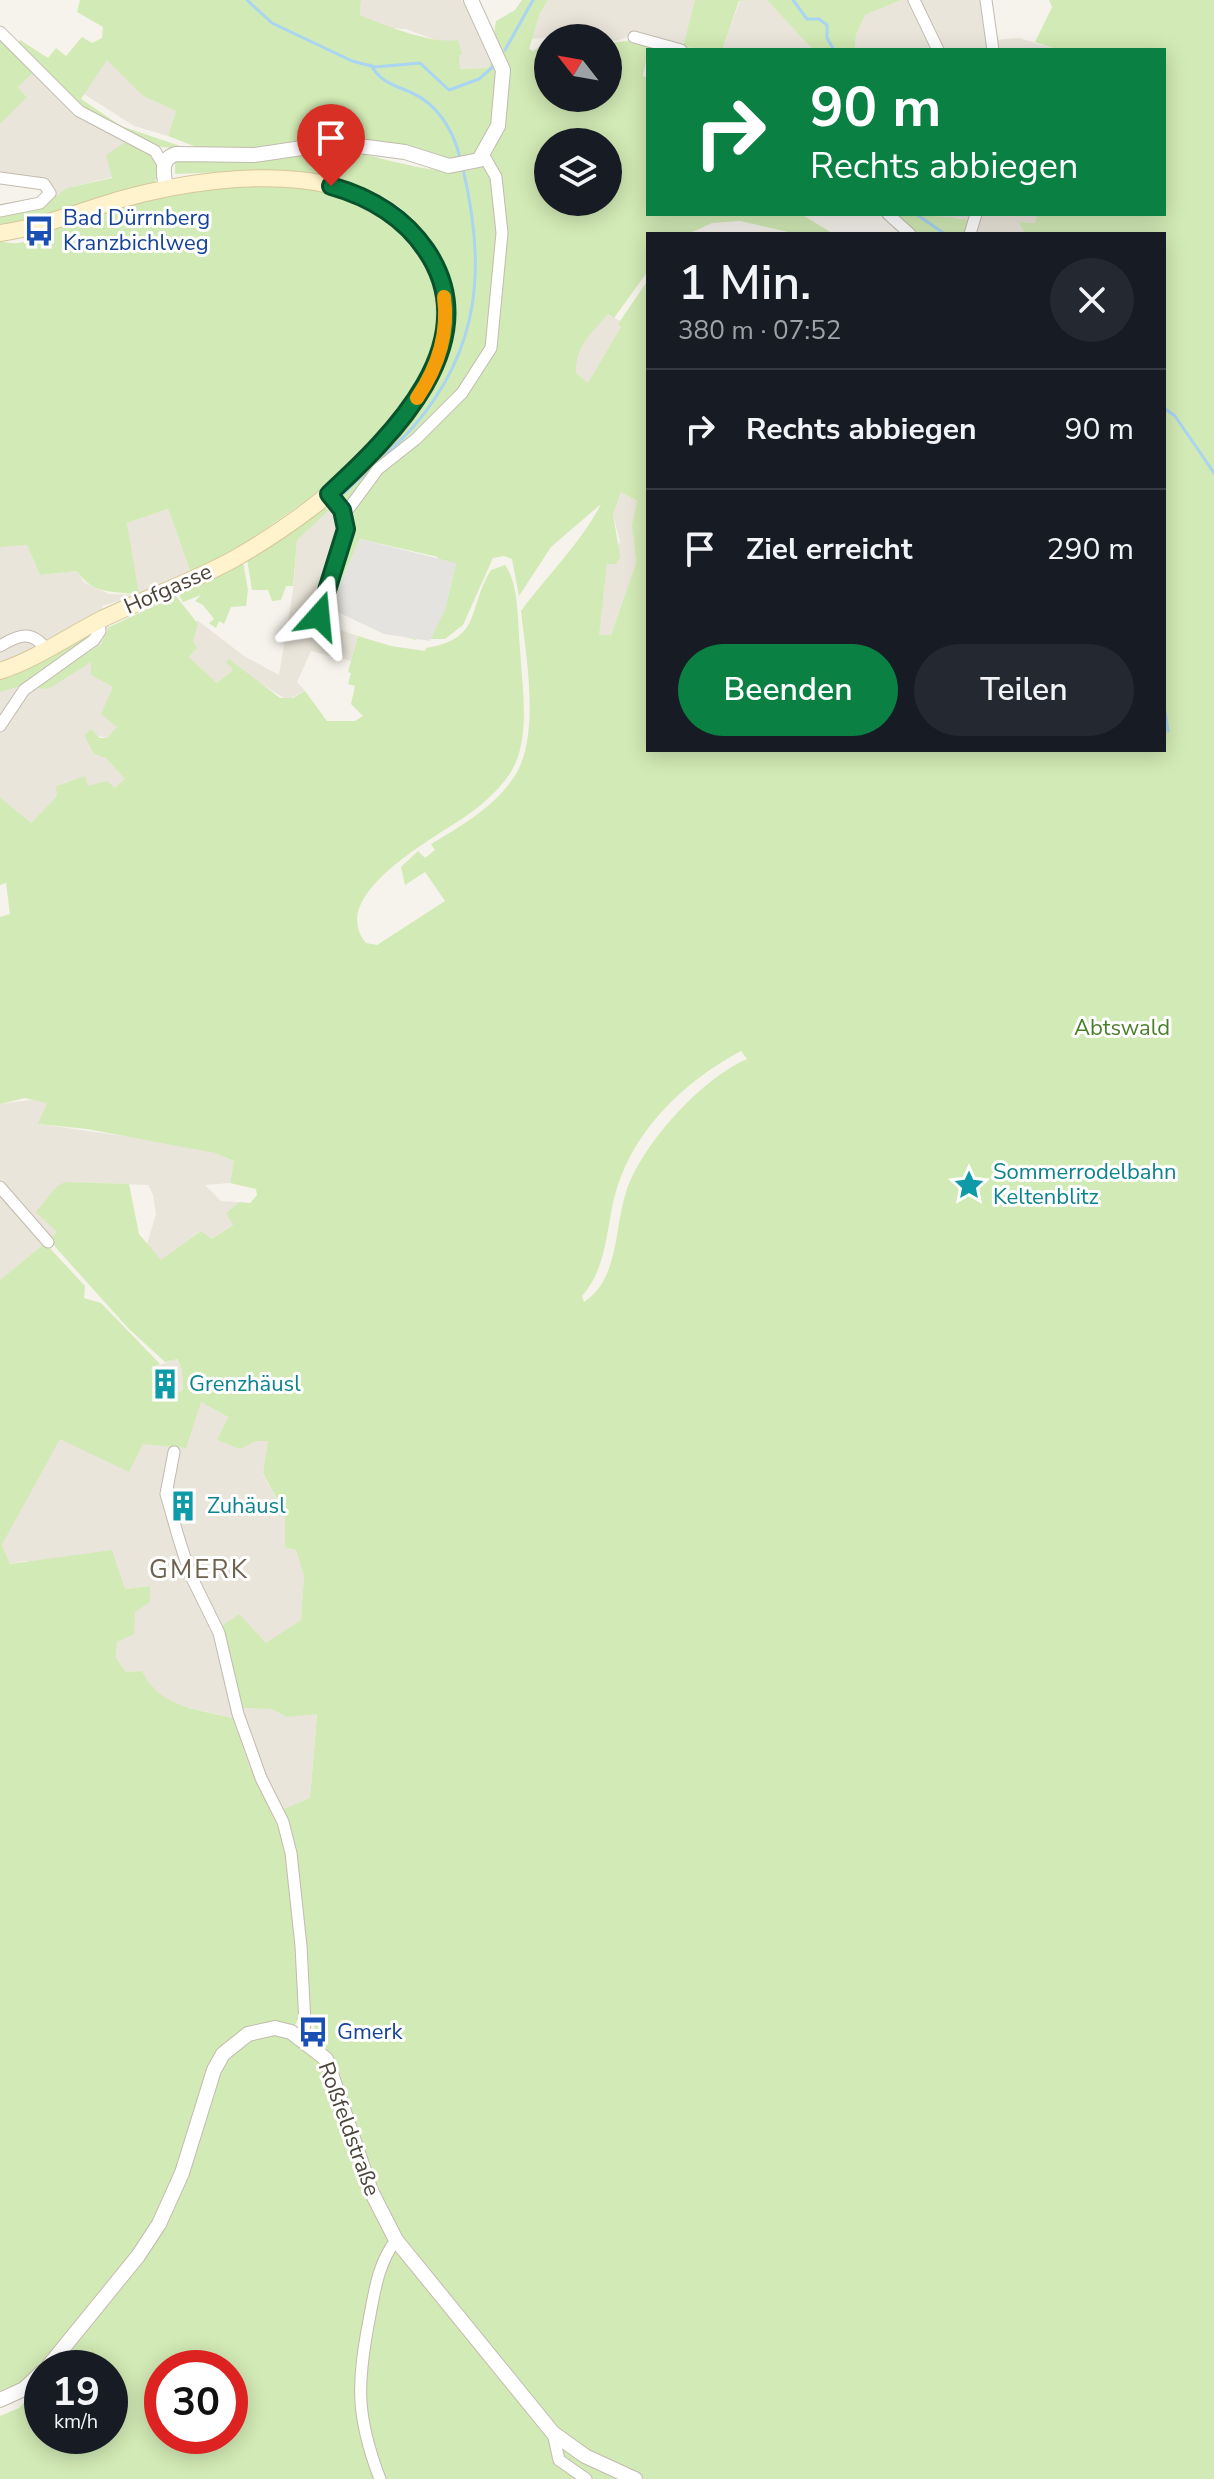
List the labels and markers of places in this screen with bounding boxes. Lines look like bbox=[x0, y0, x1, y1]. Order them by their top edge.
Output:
pin bbox=[297, 104, 365, 186]
place label: Bad Dürrnberg Kranzbichlweg bbox=[63, 203, 210, 258]
bus stop icon: Bad Dürrnberg Kranzbichlweg bbox=[22, 214, 56, 248]
place label: Sommerrodelbahn Keltenblitz bbox=[993, 1157, 1177, 1212]
place icon: Sommerrodelbahn Keltenblitz bbox=[952, 1168, 986, 1202]
building icon: Grenzhäusl bbox=[148, 1367, 182, 1401]
place label: Grenzhäusl bbox=[189, 1369, 301, 1399]
building icon: Zuhäusl bbox=[166, 1489, 200, 1523]
place label: Zuhäusl bbox=[207, 1491, 286, 1521]
bus stop icon: Gmerk bbox=[296, 2015, 330, 2049]
place label: Gmerk bbox=[337, 2017, 403, 2047]

